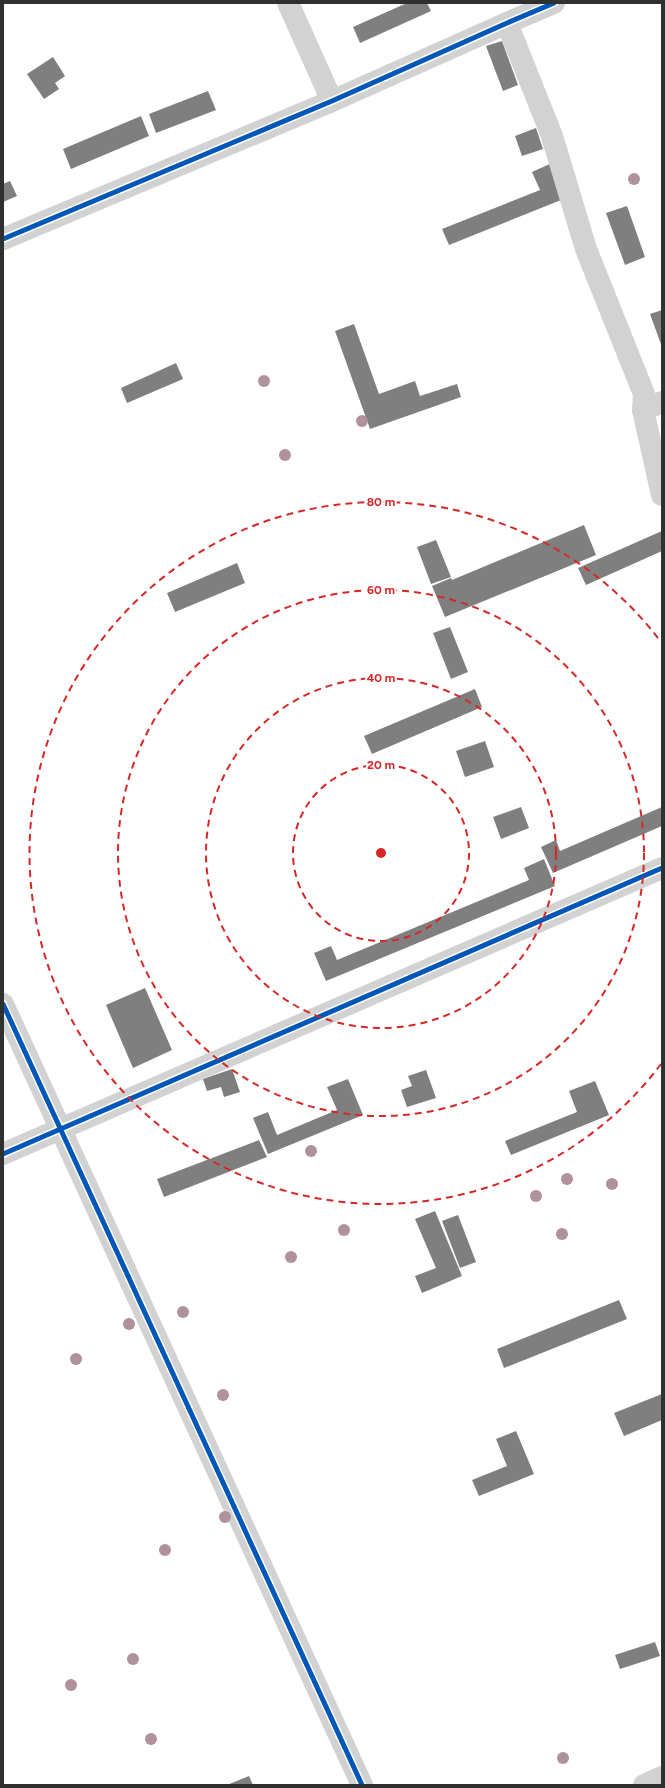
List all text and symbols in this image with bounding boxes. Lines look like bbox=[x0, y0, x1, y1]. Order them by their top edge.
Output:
text: 80 m bbox=[367, 495, 395, 509]
text: 60 m bbox=[367, 583, 395, 597]
text: 40 m bbox=[367, 671, 395, 685]
text: 20 m bbox=[367, 758, 395, 772]
centre of rings bbox=[374, 846, 388, 860]

